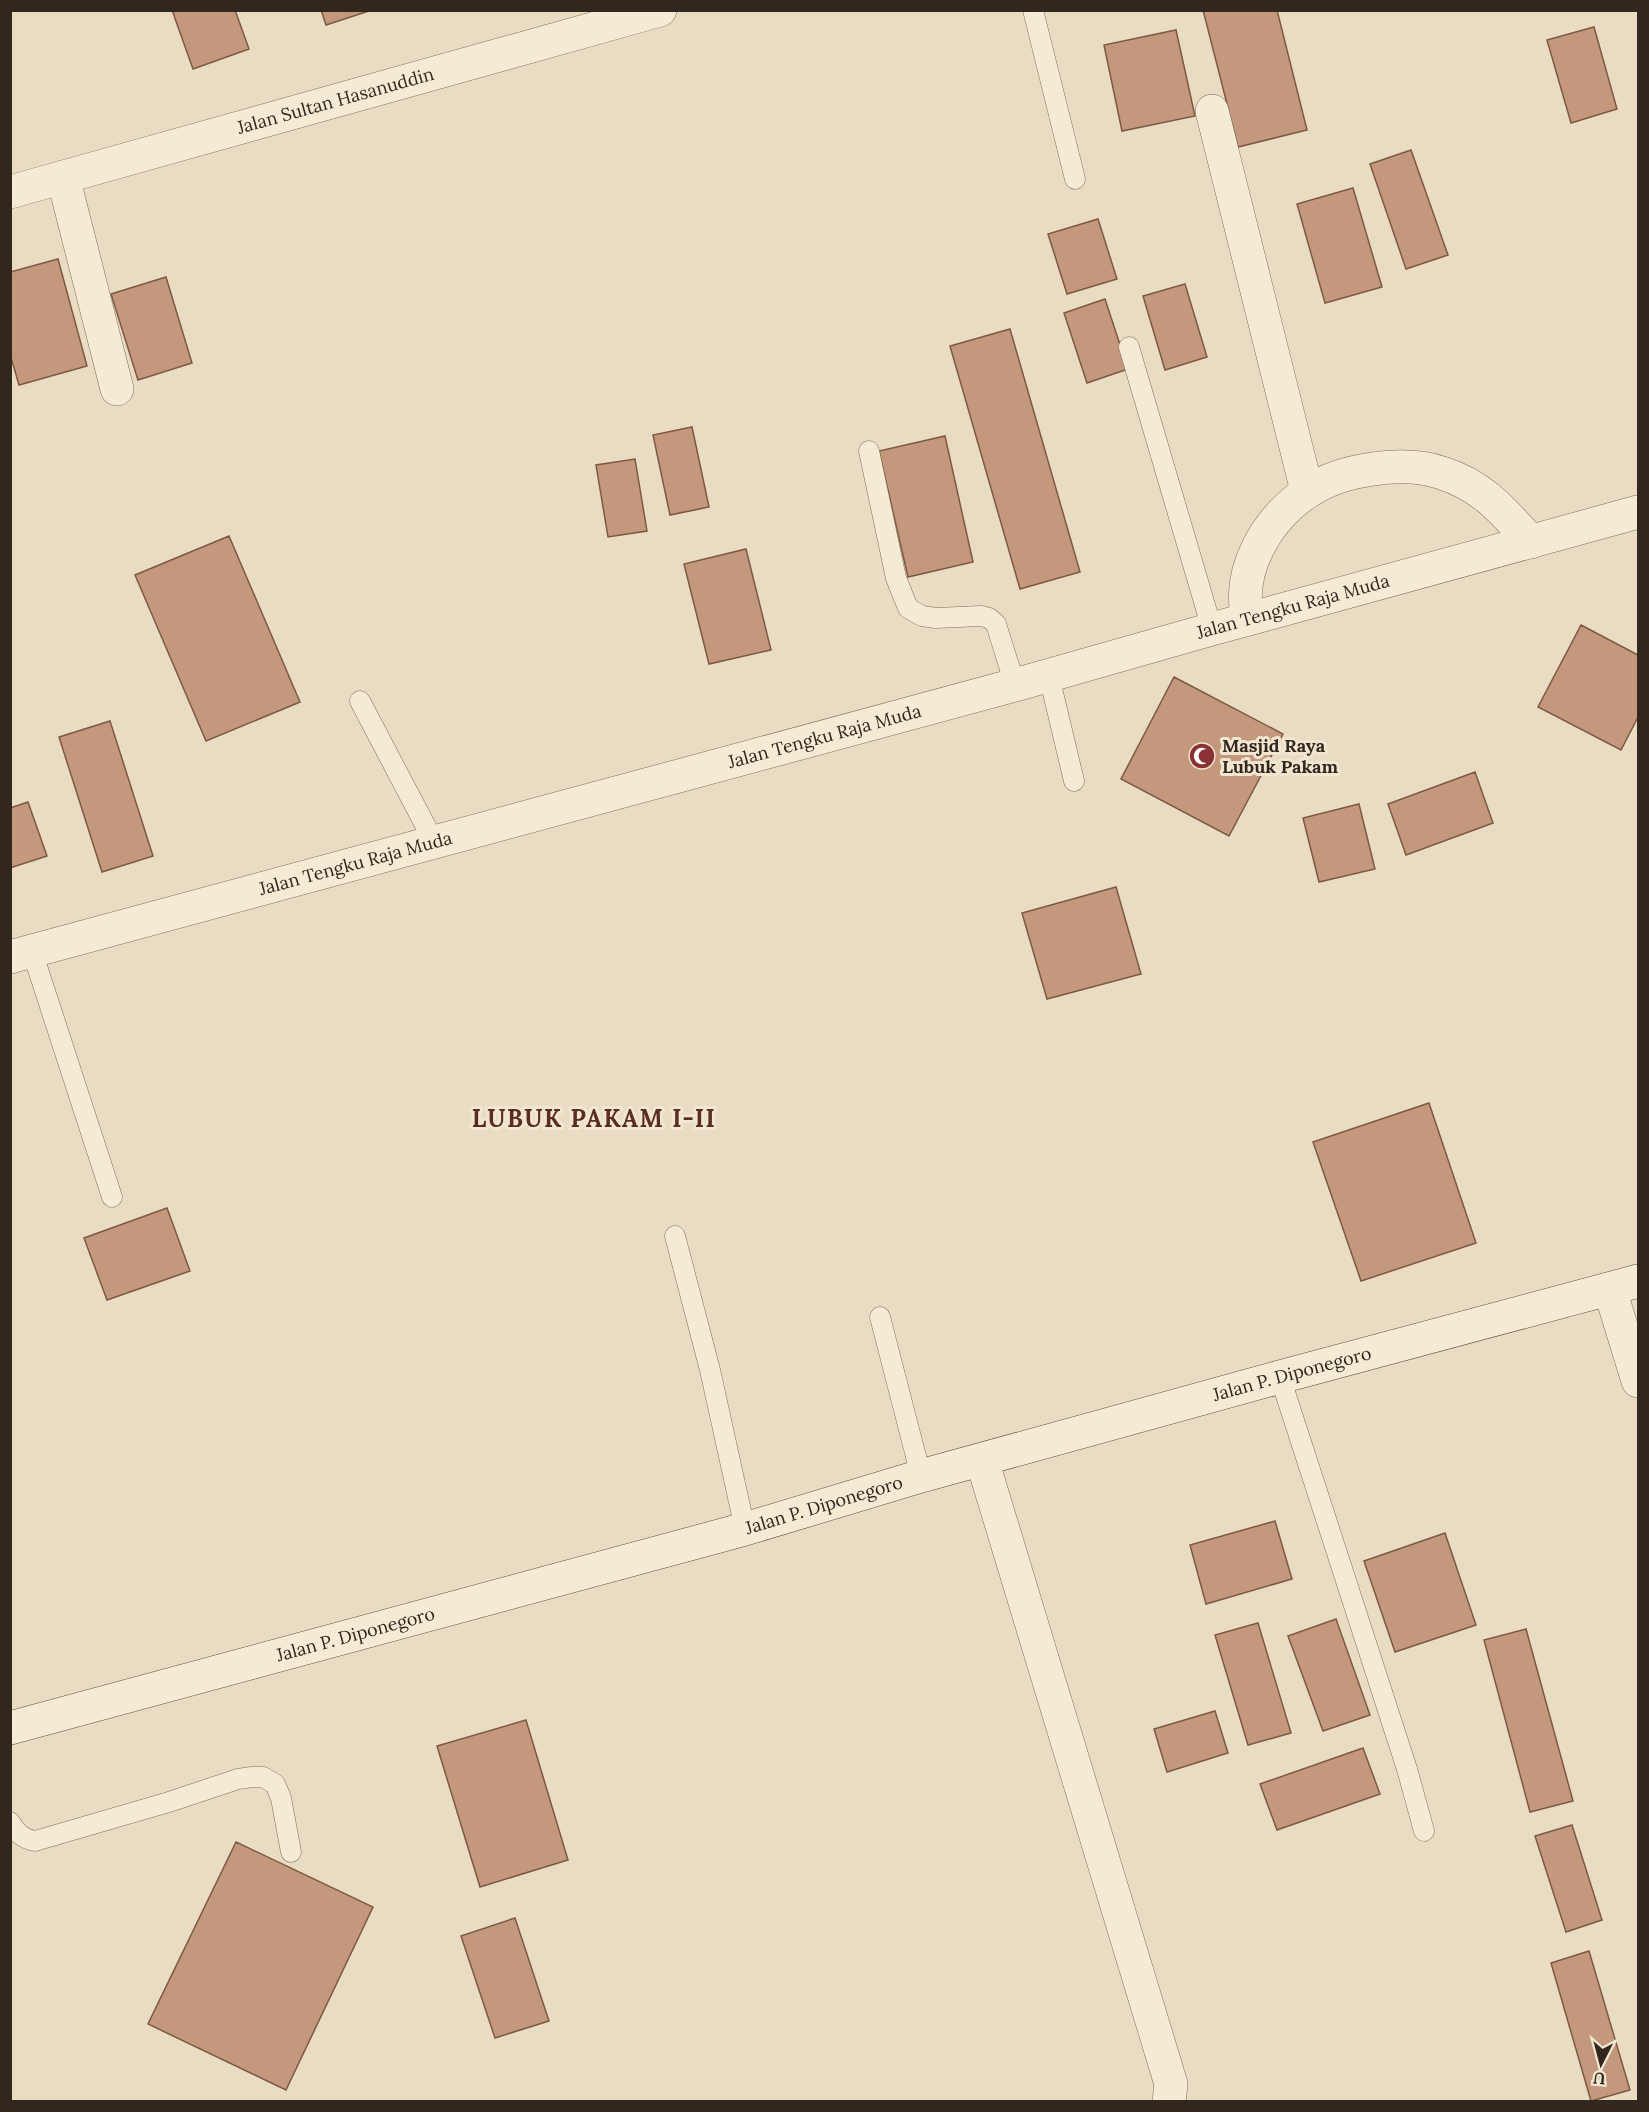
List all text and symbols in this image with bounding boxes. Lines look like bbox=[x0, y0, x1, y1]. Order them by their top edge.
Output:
street label: Jalan Sultan Hasanuddin bbox=[233, 62, 436, 139]
street label: Jalan Tengku Raja Muda bbox=[1193, 569, 1392, 644]
street label: Jalan Tengku Raja Muda bbox=[724, 699, 924, 773]
place label: Masjid Raya Lubuk Pakam bbox=[1222, 734, 1339, 778]
mosque icon: Masjid Raya Lubuk Pakam bbox=[1187, 741, 1217, 771]
street label: Jalan Tengku Raja Muda bbox=[255, 826, 455, 900]
district label: LUBUK PAKAM I-II bbox=[472, 1103, 716, 1134]
street label: Jalan P. Diponegoro bbox=[1209, 1341, 1374, 1406]
street label: Jalan P. Diponegoro bbox=[741, 1470, 905, 1540]
street label: Jalan P. Diponegoro bbox=[273, 1602, 437, 1667]
north arrow bbox=[1571, 2034, 1631, 2094]
text: U bbox=[1592, 2068, 1607, 2089]

